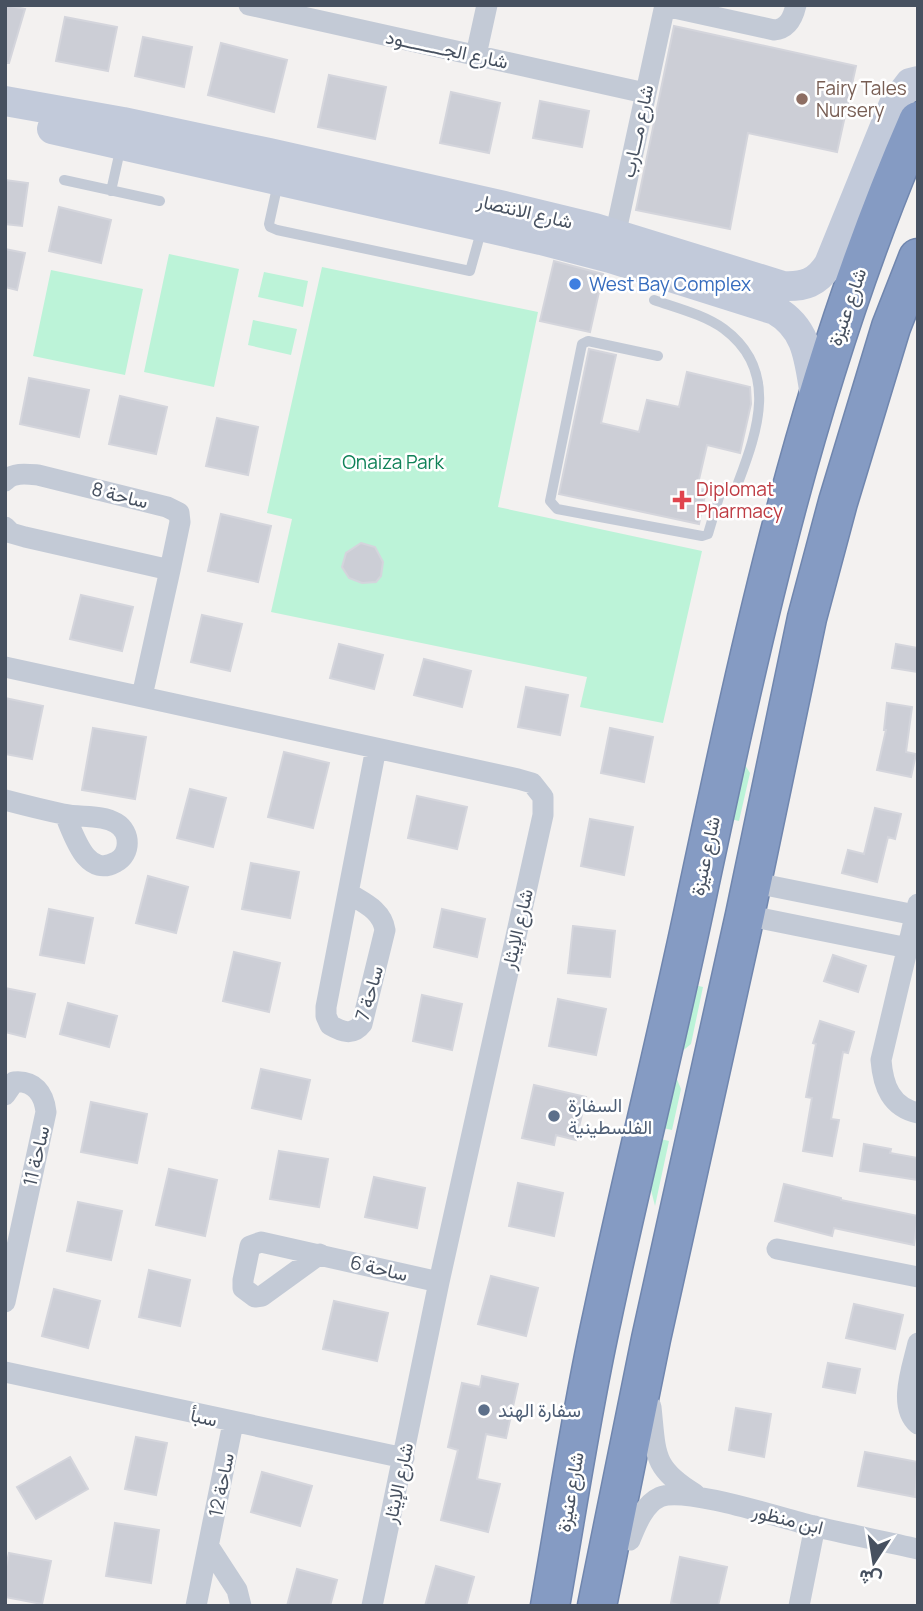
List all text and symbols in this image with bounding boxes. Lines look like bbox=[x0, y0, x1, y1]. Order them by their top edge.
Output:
street label: شارع الجــــــــود bbox=[383, 23, 511, 75]
place label: Fairy Tales Nursery bbox=[816, 75, 907, 123]
street label: شارع مـــارب bbox=[614, 82, 660, 180]
marker: Fairy Tales Nursery bbox=[794, 91, 810, 107]
street label: شارع الانتصار bbox=[474, 187, 575, 235]
street label: شارع عنيزة bbox=[822, 265, 872, 349]
place label: West Bay Complex bbox=[589, 271, 751, 297]
marker: West Bay Complex bbox=[567, 276, 583, 292]
park label: Onaiza Park bbox=[342, 449, 444, 475]
street label: ساحة 8 bbox=[89, 475, 151, 515]
place label: Diplomat Pharmacy bbox=[696, 476, 783, 524]
marker: Diplomat Pharmacy bbox=[674, 492, 690, 508]
street label: شارع عنيزة bbox=[684, 814, 726, 898]
street label: شارع الإيثار bbox=[495, 886, 539, 973]
street label: ساحة 7 bbox=[349, 963, 389, 1023]
place label: السفارة الفلسطينية bbox=[568, 1092, 652, 1140]
marker: السفارة الفلسطينية bbox=[546, 1108, 562, 1124]
street label: ساحة 11 bbox=[16, 1123, 56, 1189]
street label: ساحة 6 bbox=[348, 1249, 410, 1287]
place label: سفارة الهند bbox=[498, 1397, 581, 1423]
street label: سبأ bbox=[188, 1401, 220, 1433]
marker: سفارة الهند bbox=[476, 1402, 492, 1418]
street label: شارع الإيثار bbox=[377, 1440, 419, 1527]
street label: شارع عنيزة bbox=[550, 1450, 590, 1534]
street label: ساحة 12 bbox=[202, 1451, 240, 1519]
street label: ابن منظور bbox=[749, 1497, 826, 1540]
north arrow bbox=[839, 1527, 909, 1597]
text: ش bbox=[856, 1564, 884, 1594]

